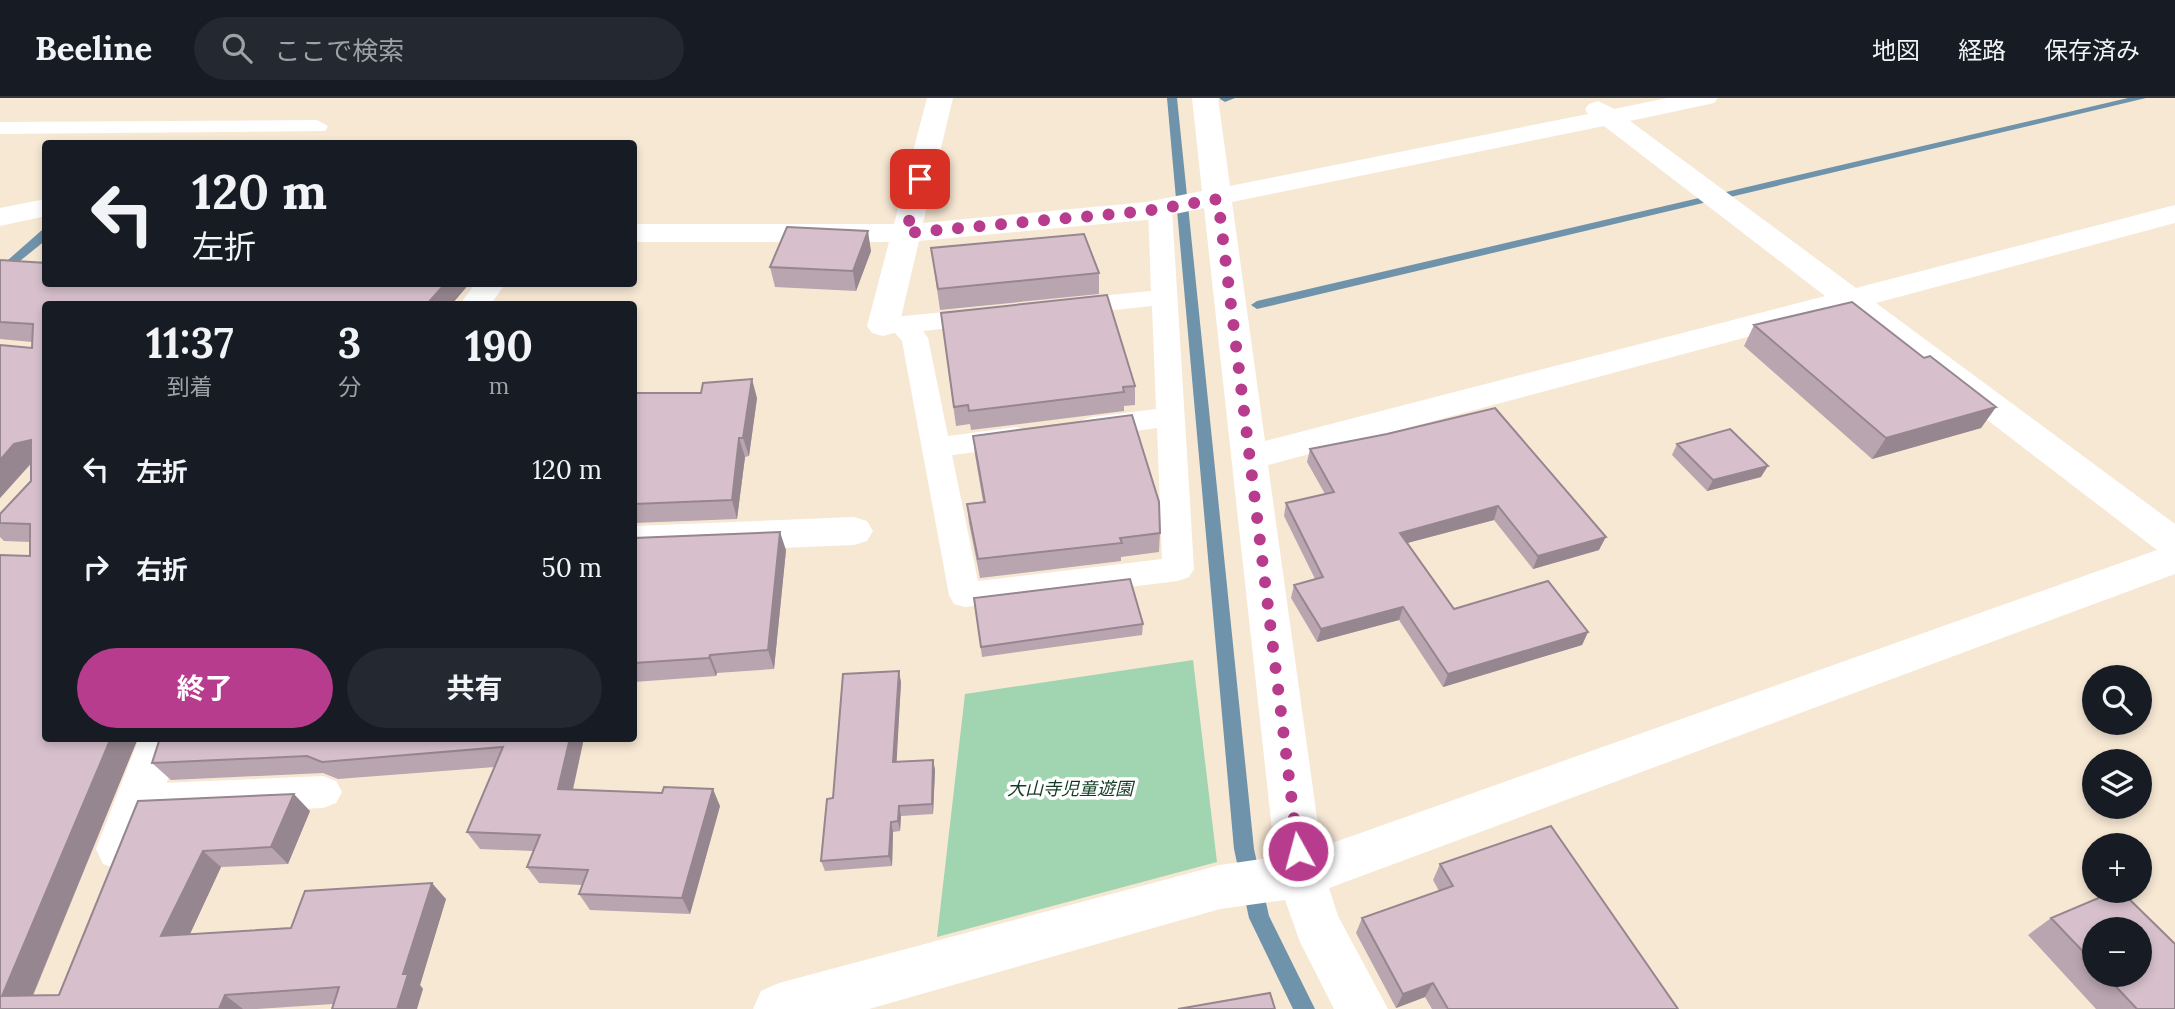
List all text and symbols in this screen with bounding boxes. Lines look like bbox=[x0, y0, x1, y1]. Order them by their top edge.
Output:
search box bbox=[194, 17, 684, 80]
text: Beeline bbox=[35, 27, 152, 69]
icon: search bbox=[218, 29, 256, 67]
text: ここで検索 bbox=[274, 34, 404, 67]
text: 地図 bbox=[1872, 35, 1920, 66]
text: 経路 bbox=[1958, 35, 2006, 66]
text: 保存済み bbox=[2044, 35, 2140, 66]
pin bbox=[890, 149, 950, 209]
text: 120 m bbox=[192, 160, 327, 222]
icon: arrive bbox=[901, 160, 939, 198]
icon: left bbox=[77, 168, 168, 259]
text: 左折 bbox=[192, 226, 256, 267]
text: 11:37 bbox=[146, 316, 234, 370]
text: 3 bbox=[338, 316, 361, 370]
text: 190 bbox=[465, 319, 533, 373]
text: m bbox=[489, 371, 509, 400]
text: 到着 bbox=[167, 372, 213, 401]
text: 分 bbox=[338, 372, 361, 401]
icon: left bbox=[77, 450, 115, 488]
text: 120 m bbox=[532, 453, 602, 486]
text: 左折 bbox=[136, 455, 188, 488]
icon: right bbox=[77, 548, 115, 586]
text: 50 m bbox=[542, 551, 602, 584]
text: 右折 bbox=[136, 553, 188, 586]
button: 終了 bbox=[77, 648, 333, 728]
button: 共有 bbox=[347, 648, 602, 728]
map controls bbox=[2082, 665, 2152, 987]
button: search bbox=[2082, 665, 2152, 735]
button: layers bbox=[2082, 749, 2152, 819]
park label: 大山寺児童遊園 bbox=[1007, 777, 1136, 800]
position arrow bbox=[1261, 814, 1335, 888]
button: + bbox=[2082, 833, 2152, 903]
button: − bbox=[2082, 917, 2152, 987]

